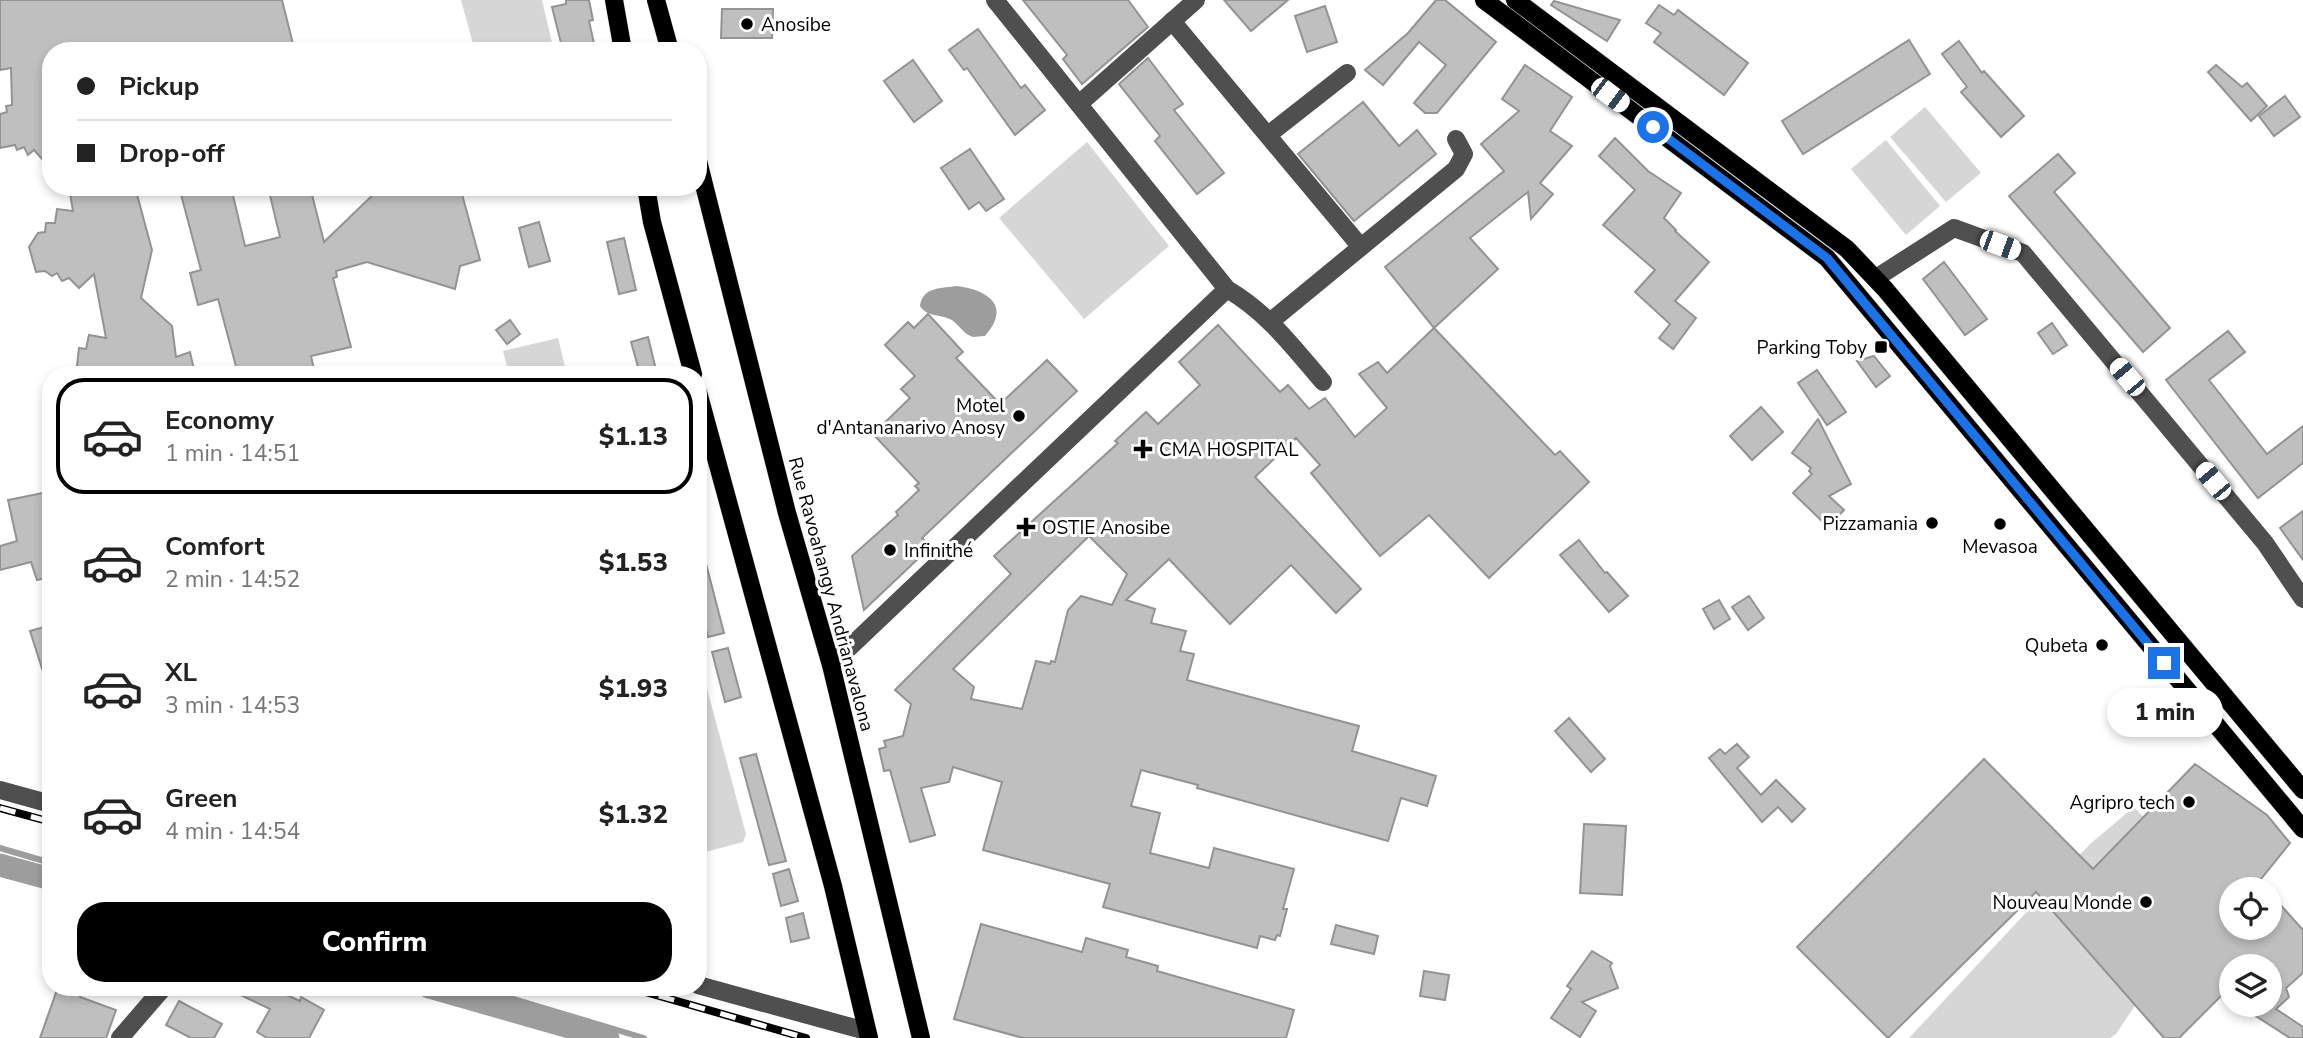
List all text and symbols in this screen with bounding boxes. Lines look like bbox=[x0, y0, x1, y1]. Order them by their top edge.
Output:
place label: Anosibe bbox=[761, 12, 831, 38]
marker: Anosibe bbox=[739, 16, 755, 32]
text: Pickup bbox=[119, 69, 199, 104]
car bbox=[1587, 74, 1634, 116]
route start bbox=[1637, 111, 1669, 143]
text: Drop-off bbox=[119, 136, 225, 171]
car bbox=[1977, 228, 2024, 262]
place label: Parking Toby bbox=[1757, 335, 1867, 361]
marker: Parking Toby bbox=[1873, 339, 1889, 355]
car bbox=[2106, 354, 2149, 400]
place label: Motel d'Antananarivo Anosy bbox=[816, 393, 1005, 441]
text: Economy bbox=[165, 403, 274, 438]
icon: car bbox=[81, 405, 144, 468]
marker: Motel d'Antananarivo Anosy bbox=[1011, 408, 1027, 424]
text: $1.13 bbox=[599, 419, 668, 454]
place label: CMA HOSPITAL bbox=[1159, 437, 1299, 463]
text: 1 min · 14:51 bbox=[165, 438, 300, 469]
marker: CMA HOSPITAL bbox=[1133, 439, 1153, 459]
street label: Rue Ravoahangy Andrianavalona bbox=[782, 454, 880, 734]
car bbox=[2192, 458, 2235, 504]
place label: Pizzamania bbox=[1822, 511, 1918, 537]
place label: OSTIE Anosibe bbox=[1042, 515, 1170, 541]
marker: Pizzamania bbox=[1924, 515, 1940, 531]
marker: Mevasoa bbox=[1992, 516, 2008, 532]
marker: OSTIE Anosibe bbox=[1016, 517, 1036, 537]
text: Comfort bbox=[165, 529, 265, 564]
icon: car bbox=[81, 531, 144, 594]
place label: Mevasoa bbox=[1962, 534, 2038, 560]
place label: Infinithé bbox=[904, 538, 973, 564]
marker: Infinithé bbox=[882, 542, 898, 558]
text: $1.53 bbox=[599, 545, 668, 580]
text: 2 min · 14:52 bbox=[165, 564, 300, 595]
place label: Qubeta bbox=[2025, 633, 2088, 659]
marker: Qubeta bbox=[2094, 637, 2110, 653]
route end bbox=[2148, 647, 2180, 679]
text: XL bbox=[165, 655, 197, 690]
icon: car bbox=[81, 657, 144, 720]
text: $1.93 bbox=[599, 671, 668, 706]
callout: 1 min bbox=[2106, 688, 2222, 736]
text: 3 min · 14:53 bbox=[165, 690, 300, 721]
text: 1 min bbox=[2135, 697, 2195, 728]
text: Green bbox=[165, 781, 238, 816]
icon: car bbox=[81, 783, 144, 846]
place label: Agripro tech bbox=[2069, 790, 2175, 816]
marker: Agripro tech bbox=[2181, 794, 2197, 810]
text: $1.32 bbox=[599, 797, 668, 832]
text: 4 min · 14:54 bbox=[165, 816, 300, 847]
map controls bbox=[2219, 877, 2282, 1017]
button: locate bbox=[2219, 877, 2282, 940]
place label: Nouveau Monde bbox=[1993, 890, 2132, 916]
marker: Nouveau Monde bbox=[2138, 894, 2154, 910]
button: Confirm bbox=[77, 902, 672, 982]
button: layers bbox=[2219, 954, 2282, 1017]

